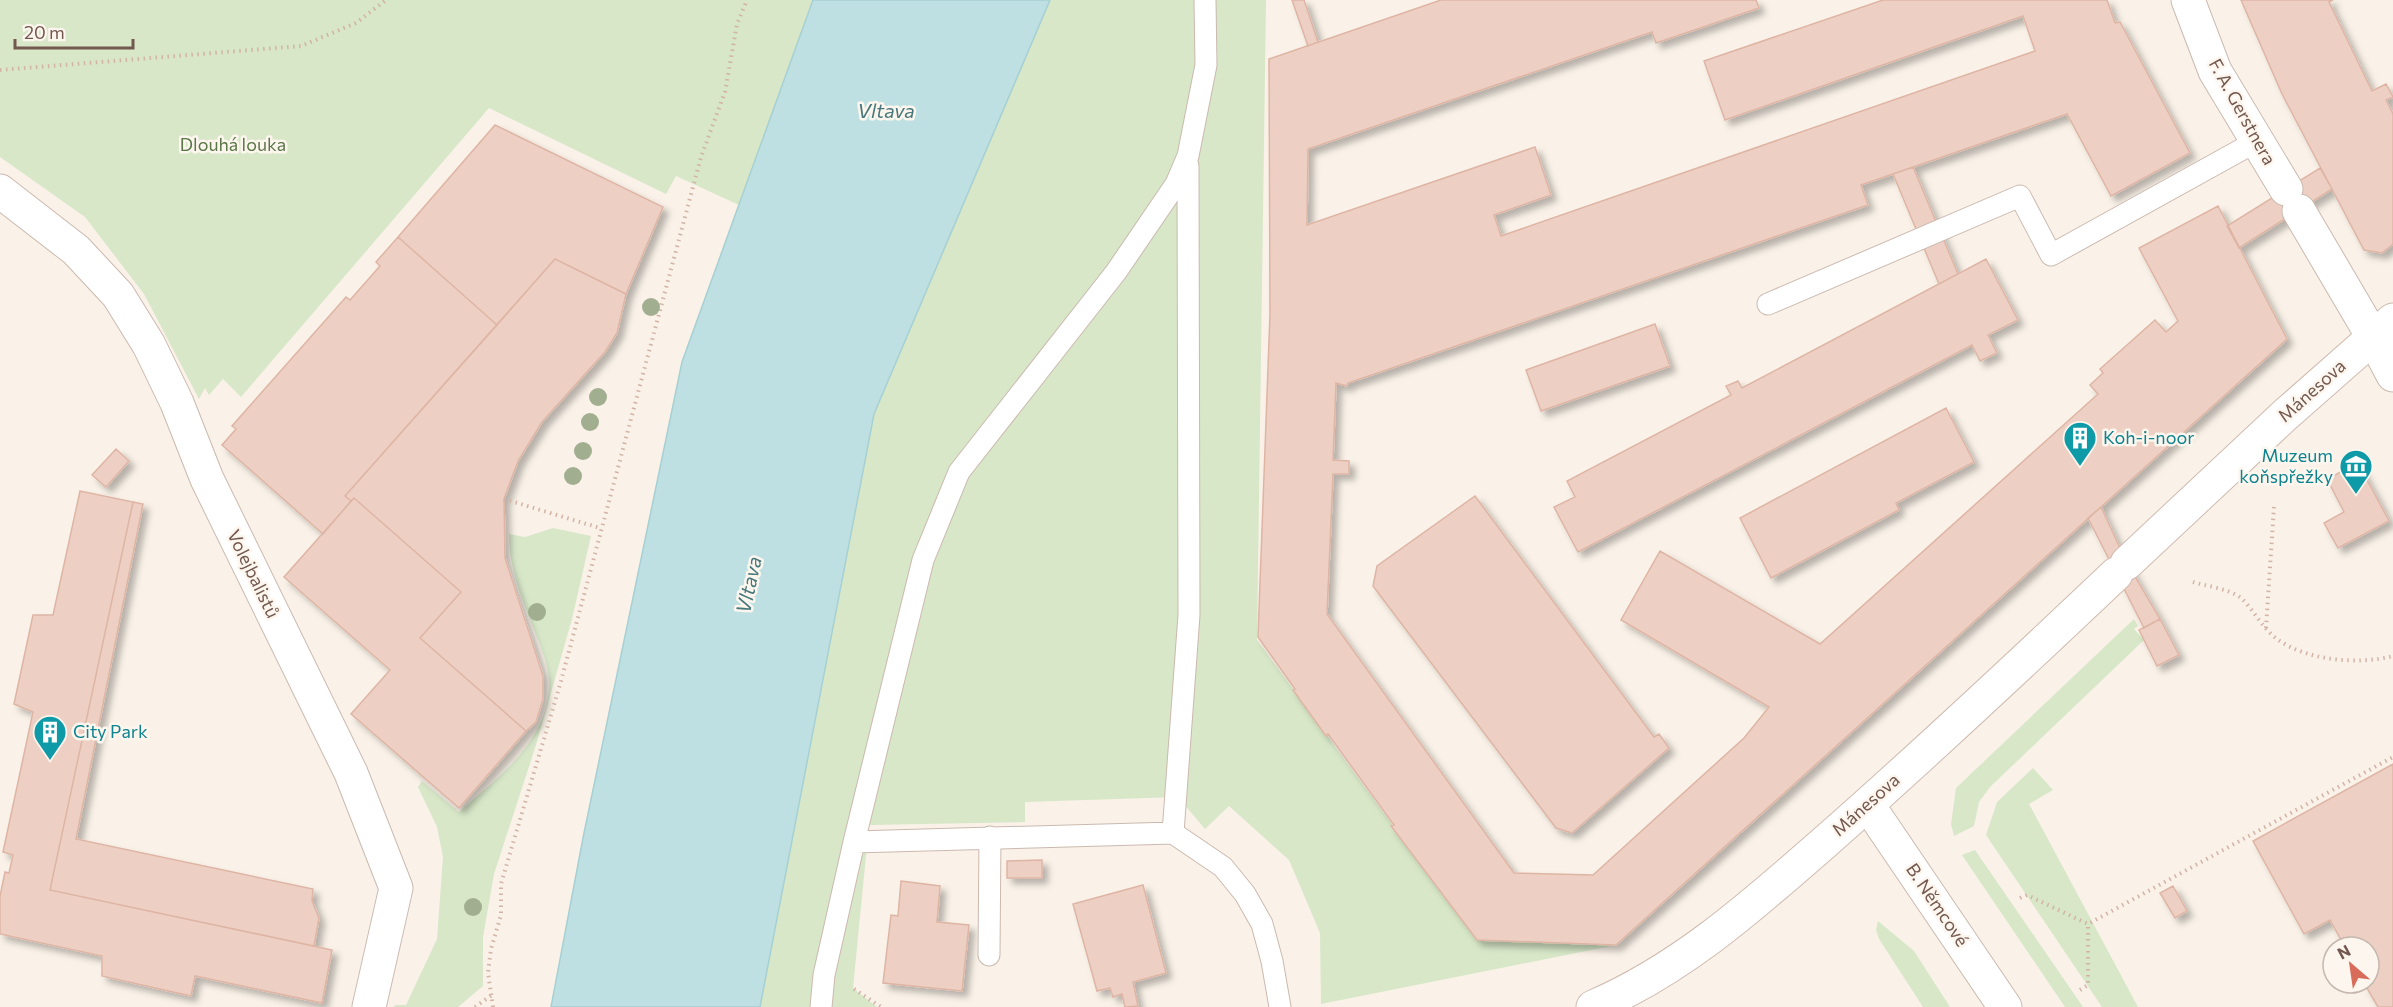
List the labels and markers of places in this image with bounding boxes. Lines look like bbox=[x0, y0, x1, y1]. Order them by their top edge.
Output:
building icon: Koh-i-noor bbox=[2062, 420, 2098, 467]
place label: Koh-i-noor bbox=[2103, 426, 2194, 448]
place label: Muzeum koňspřežky bbox=[2239, 444, 2333, 487]
museum icon: Muzeum koňspřežky bbox=[2338, 448, 2374, 495]
building icon: City Park bbox=[32, 714, 68, 761]
place label: City Park bbox=[73, 720, 148, 742]

